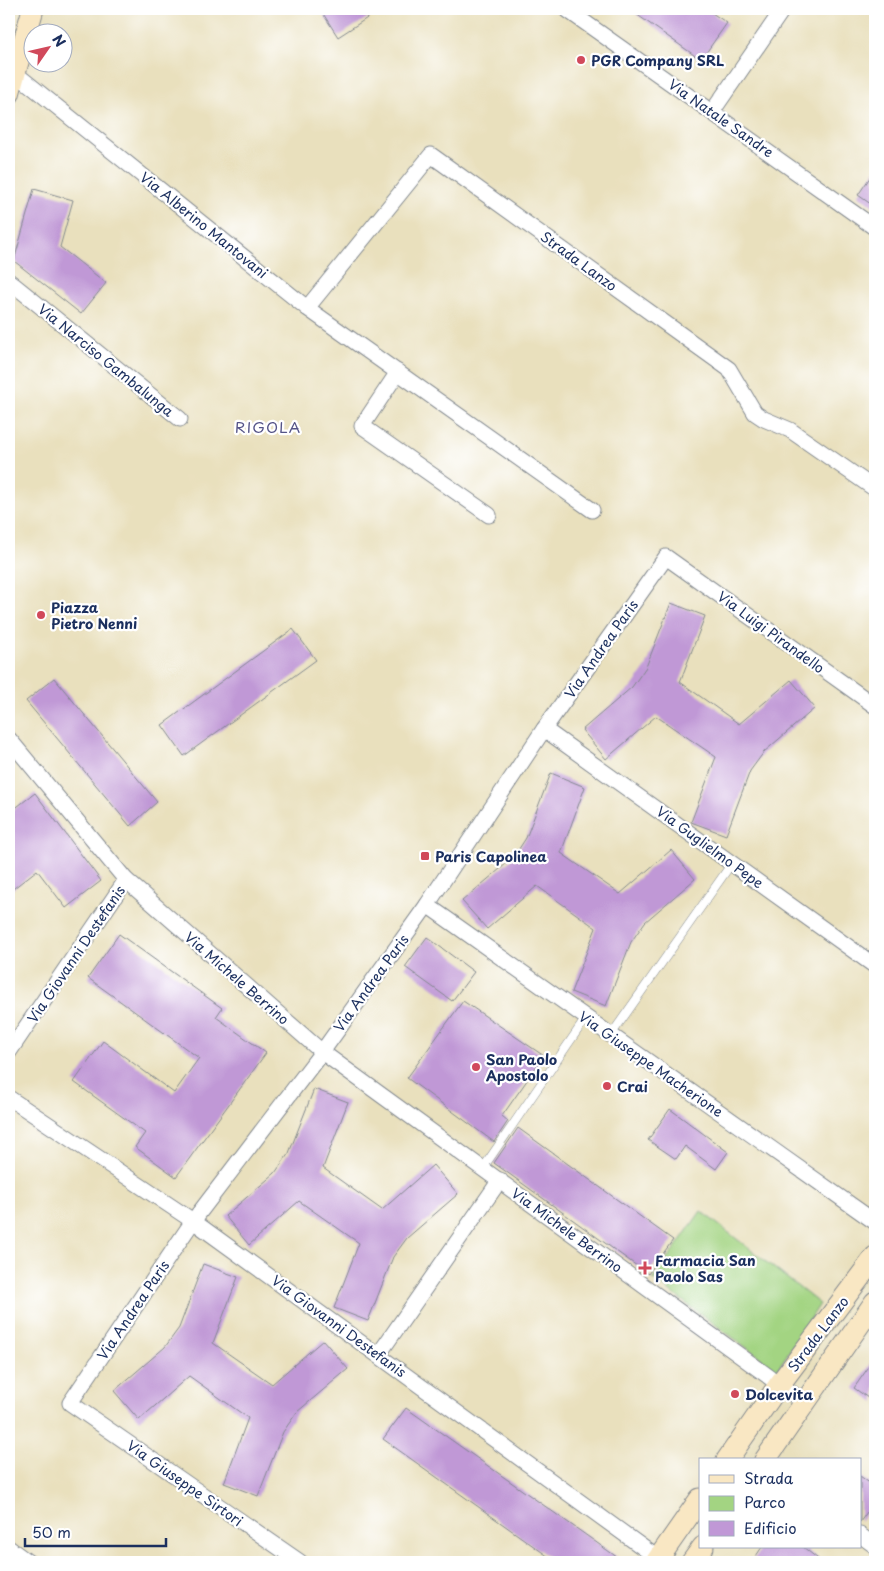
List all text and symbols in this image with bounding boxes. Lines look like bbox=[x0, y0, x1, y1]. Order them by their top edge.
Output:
north arrow bbox=[22, 22, 72, 72]
text: N bbox=[47, 30, 71, 51]
place label: PGR Company SRL bbox=[591, 50, 724, 71]
marker: PGR Company SRL bbox=[575, 54, 587, 66]
street label: Via Natale Sandre bbox=[664, 74, 778, 162]
street label: Via Alberino Mantovani bbox=[135, 167, 273, 283]
street label: Strada Lanzo bbox=[536, 226, 622, 296]
street label: Via Narciso Gambalunga bbox=[34, 299, 179, 422]
district label: RIGOLA bbox=[235, 415, 301, 438]
street label: Via Luigi Pirandello bbox=[713, 586, 829, 678]
street label: Via Andrea Paris bbox=[559, 595, 643, 703]
place label: Piazza Pietro Nenni bbox=[51, 597, 137, 634]
marker: Piazza Pietro Nenni bbox=[35, 609, 47, 621]
street label: Via Guglielmo Pepe bbox=[652, 801, 768, 893]
place label: Paris Capolinea bbox=[435, 846, 547, 867]
marker: Paris Capolinea bbox=[419, 850, 431, 862]
street label: Via Giovanni Destefanis bbox=[22, 881, 130, 1027]
street label: Via Michele Berrino bbox=[180, 927, 294, 1030]
street label: Via Andrea Paris bbox=[328, 930, 414, 1036]
street label: Via Giuseppe Macherione bbox=[574, 1006, 728, 1122]
place label: San Paolo Apostolo bbox=[486, 1049, 557, 1086]
marker: San Paolo Apostolo bbox=[470, 1061, 482, 1073]
place label: Crai bbox=[617, 1076, 648, 1097]
marker: Crai bbox=[601, 1080, 613, 1092]
street label: Via Michele Berrino bbox=[507, 1183, 627, 1278]
place label: Farmacia San Paolo Sas bbox=[655, 1250, 756, 1287]
street label: Via Andrea Paris bbox=[92, 1256, 174, 1364]
marker: Farmacia San Paolo Sas bbox=[639, 1262, 651, 1274]
street label: Via Giovanni Destefanis bbox=[267, 1270, 411, 1382]
street label: Strada Lanzo bbox=[783, 1292, 854, 1376]
place label: Dolcevita bbox=[745, 1384, 813, 1405]
marker: Dolcevita bbox=[729, 1388, 741, 1400]
street label: Via Giuseppe Sirtori bbox=[123, 1435, 247, 1531]
legend bbox=[699, 1458, 862, 1548]
text: Strada bbox=[744, 1466, 794, 1489]
text: Parco bbox=[744, 1490, 786, 1513]
scale bar bbox=[25, 1516, 166, 1548]
text: Edificio bbox=[744, 1516, 797, 1539]
text: 50 m bbox=[32, 1520, 71, 1543]

